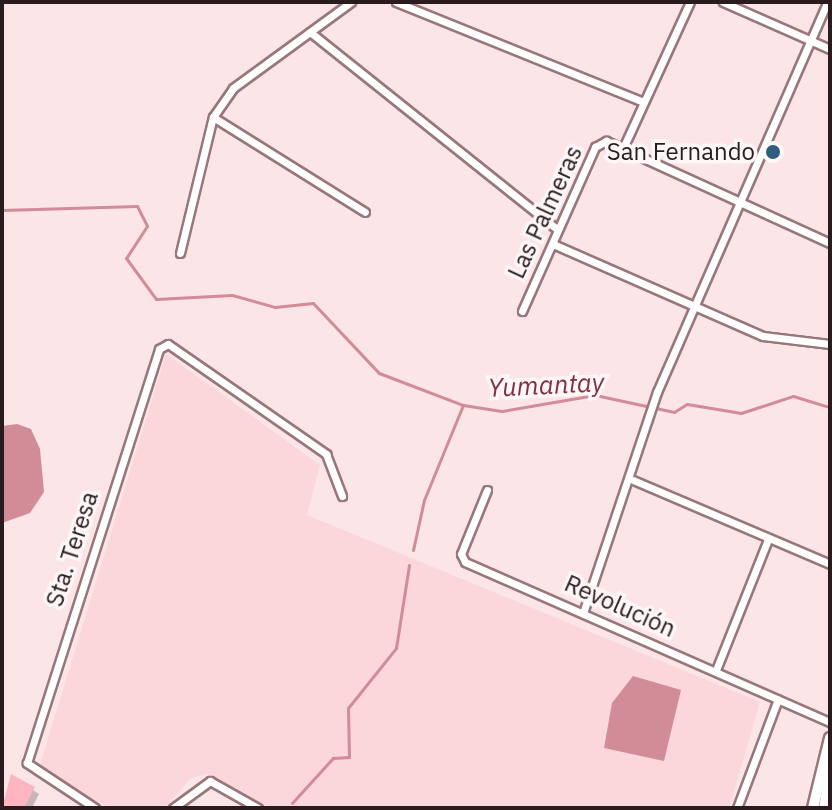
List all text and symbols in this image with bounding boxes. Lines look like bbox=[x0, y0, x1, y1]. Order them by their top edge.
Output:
place label: San Fernando bbox=[607, 138, 755, 166]
street label: Las Palmeras bbox=[502, 141, 588, 283]
marker: San Fernando bbox=[762, 141, 784, 163]
water label: Yumantay bbox=[487, 366, 605, 404]
street label: Sta. Teresa bbox=[40, 488, 104, 610]
street label: Revolución bbox=[560, 569, 680, 643]

